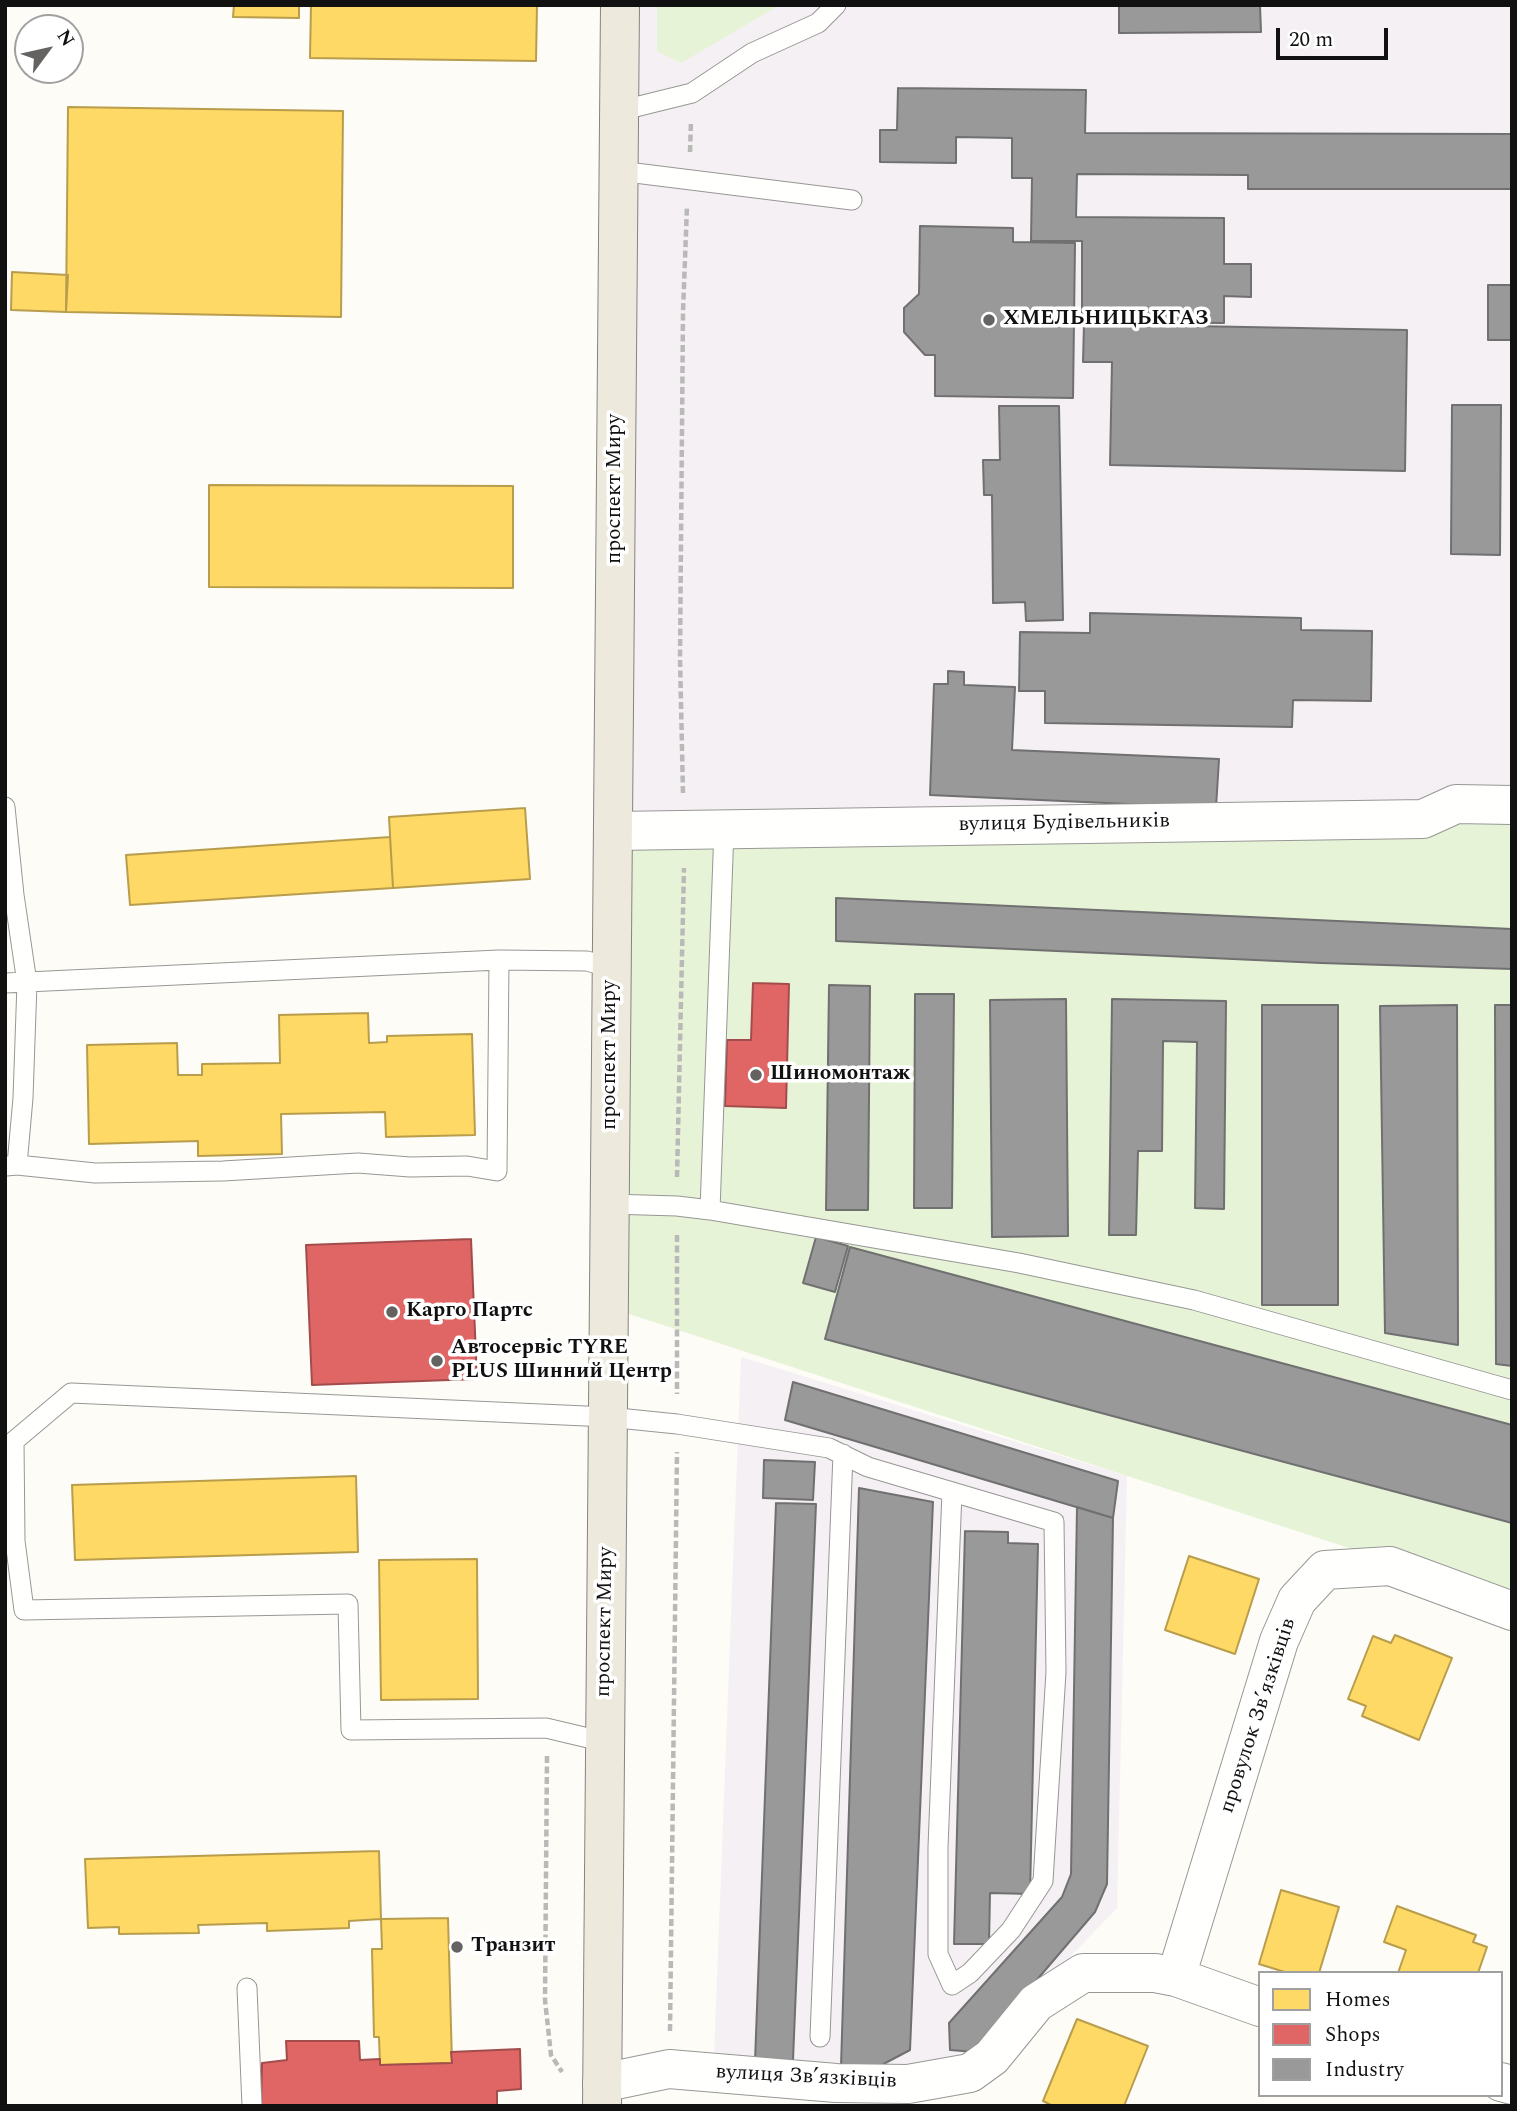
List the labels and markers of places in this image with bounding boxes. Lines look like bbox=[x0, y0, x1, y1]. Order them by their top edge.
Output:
place label: ХМЕЛЬНИЦЬКГАЗ bbox=[1003, 307, 1209, 333]
marker: ХМЕЛЬНИЦЬКГАЗ bbox=[981, 312, 997, 328]
place label: Шиномонтаж bbox=[770, 1062, 910, 1088]
marker: Шиномонтаж bbox=[748, 1067, 764, 1083]
place label: Карго Партс bbox=[406, 1299, 533, 1325]
marker: Карго Партс bbox=[384, 1304, 400, 1320]
place label: Автосервіс TYRE PLUS Шинний Центр bbox=[451, 1336, 672, 1386]
marker: Автосервіс TYRE PLUS Шинний Центр bbox=[429, 1353, 445, 1369]
place label: Транзит bbox=[471, 1934, 555, 1960]
marker: Транзит bbox=[449, 1939, 465, 1955]

